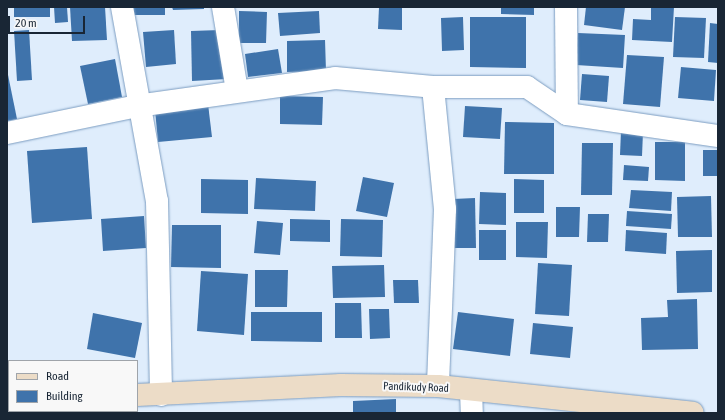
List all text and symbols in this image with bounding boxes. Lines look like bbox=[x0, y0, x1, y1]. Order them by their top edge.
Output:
scale bar bbox=[10, 8, 87, 34]
text: 20 m bbox=[15, 16, 37, 30]
legend bbox=[8, 360, 138, 412]
text: Road bbox=[46, 369, 69, 383]
street label: Pandikudy Road bbox=[383, 379, 449, 395]
text: Building bbox=[46, 389, 83, 403]

